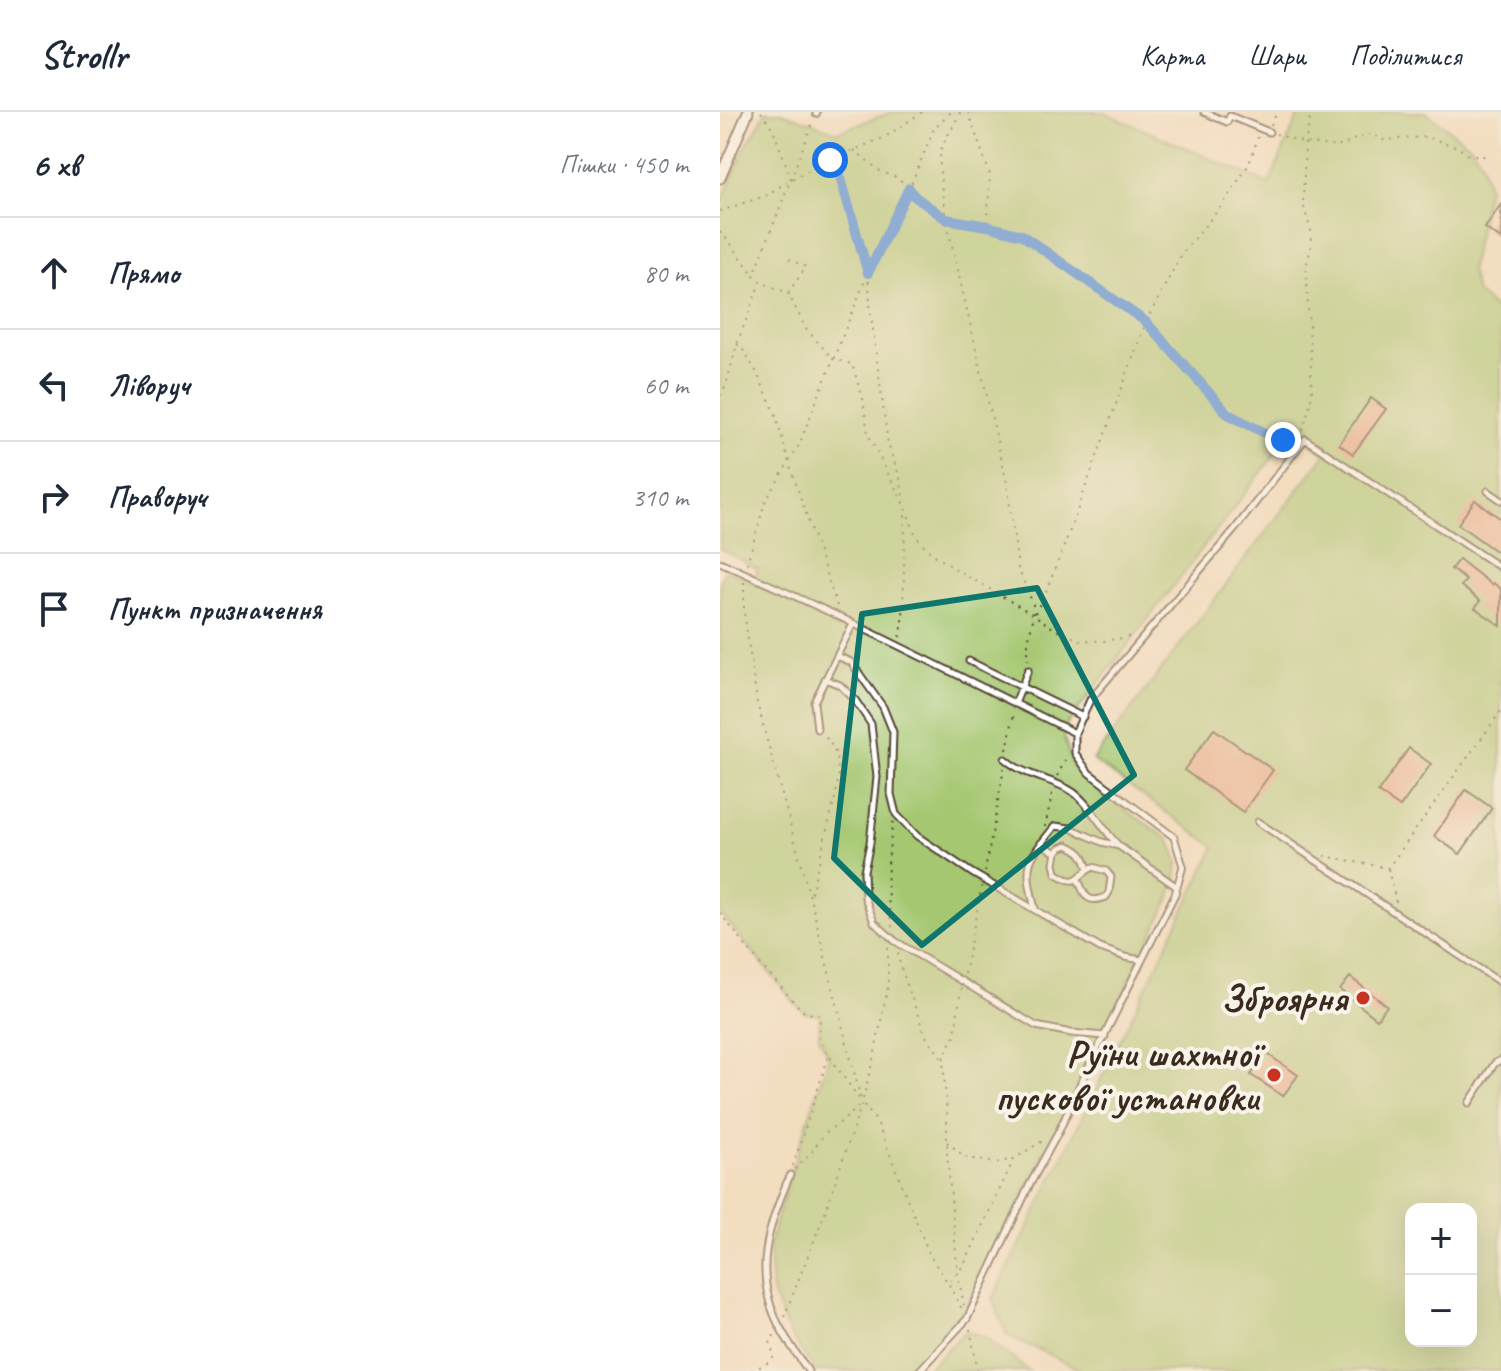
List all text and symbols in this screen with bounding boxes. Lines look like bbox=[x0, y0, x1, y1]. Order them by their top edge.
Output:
text: Strollr bbox=[40, 32, 127, 79]
text: Карта bbox=[1140, 38, 1204, 73]
text: Шари bbox=[1248, 38, 1306, 73]
text: Поділитися bbox=[1350, 38, 1461, 73]
route start bbox=[812, 142, 848, 178]
text: 6 хв bbox=[32, 143, 79, 186]
text: Пішки · 450 m bbox=[560, 148, 688, 181]
icon: ahead bbox=[32, 251, 76, 295]
text: Прямо bbox=[108, 254, 179, 292]
text: 80 m bbox=[644, 257, 688, 290]
icon: left bbox=[32, 363, 76, 407]
text: Ліворуч bbox=[108, 366, 189, 404]
text: 60 m bbox=[644, 369, 688, 402]
route end bbox=[1265, 422, 1301, 458]
icon: right bbox=[32, 475, 76, 519]
text: Праворуч bbox=[108, 478, 206, 516]
text: 310 m bbox=[632, 481, 688, 514]
icon: arrive bbox=[32, 587, 76, 631]
text: Пункт призначення bbox=[108, 590, 322, 628]
place label: Зброярня bbox=[1221, 975, 1349, 1022]
marker: Зброярня bbox=[1354, 989, 1372, 1007]
place label: Руїни шахтної пускової установки bbox=[995, 1030, 1266, 1121]
marker: Руїни шахтної пускової установки bbox=[1265, 1066, 1283, 1084]
map controls bbox=[1405, 1203, 1477, 1347]
button: + bbox=[1405, 1203, 1477, 1275]
button: − bbox=[1405, 1275, 1477, 1347]

